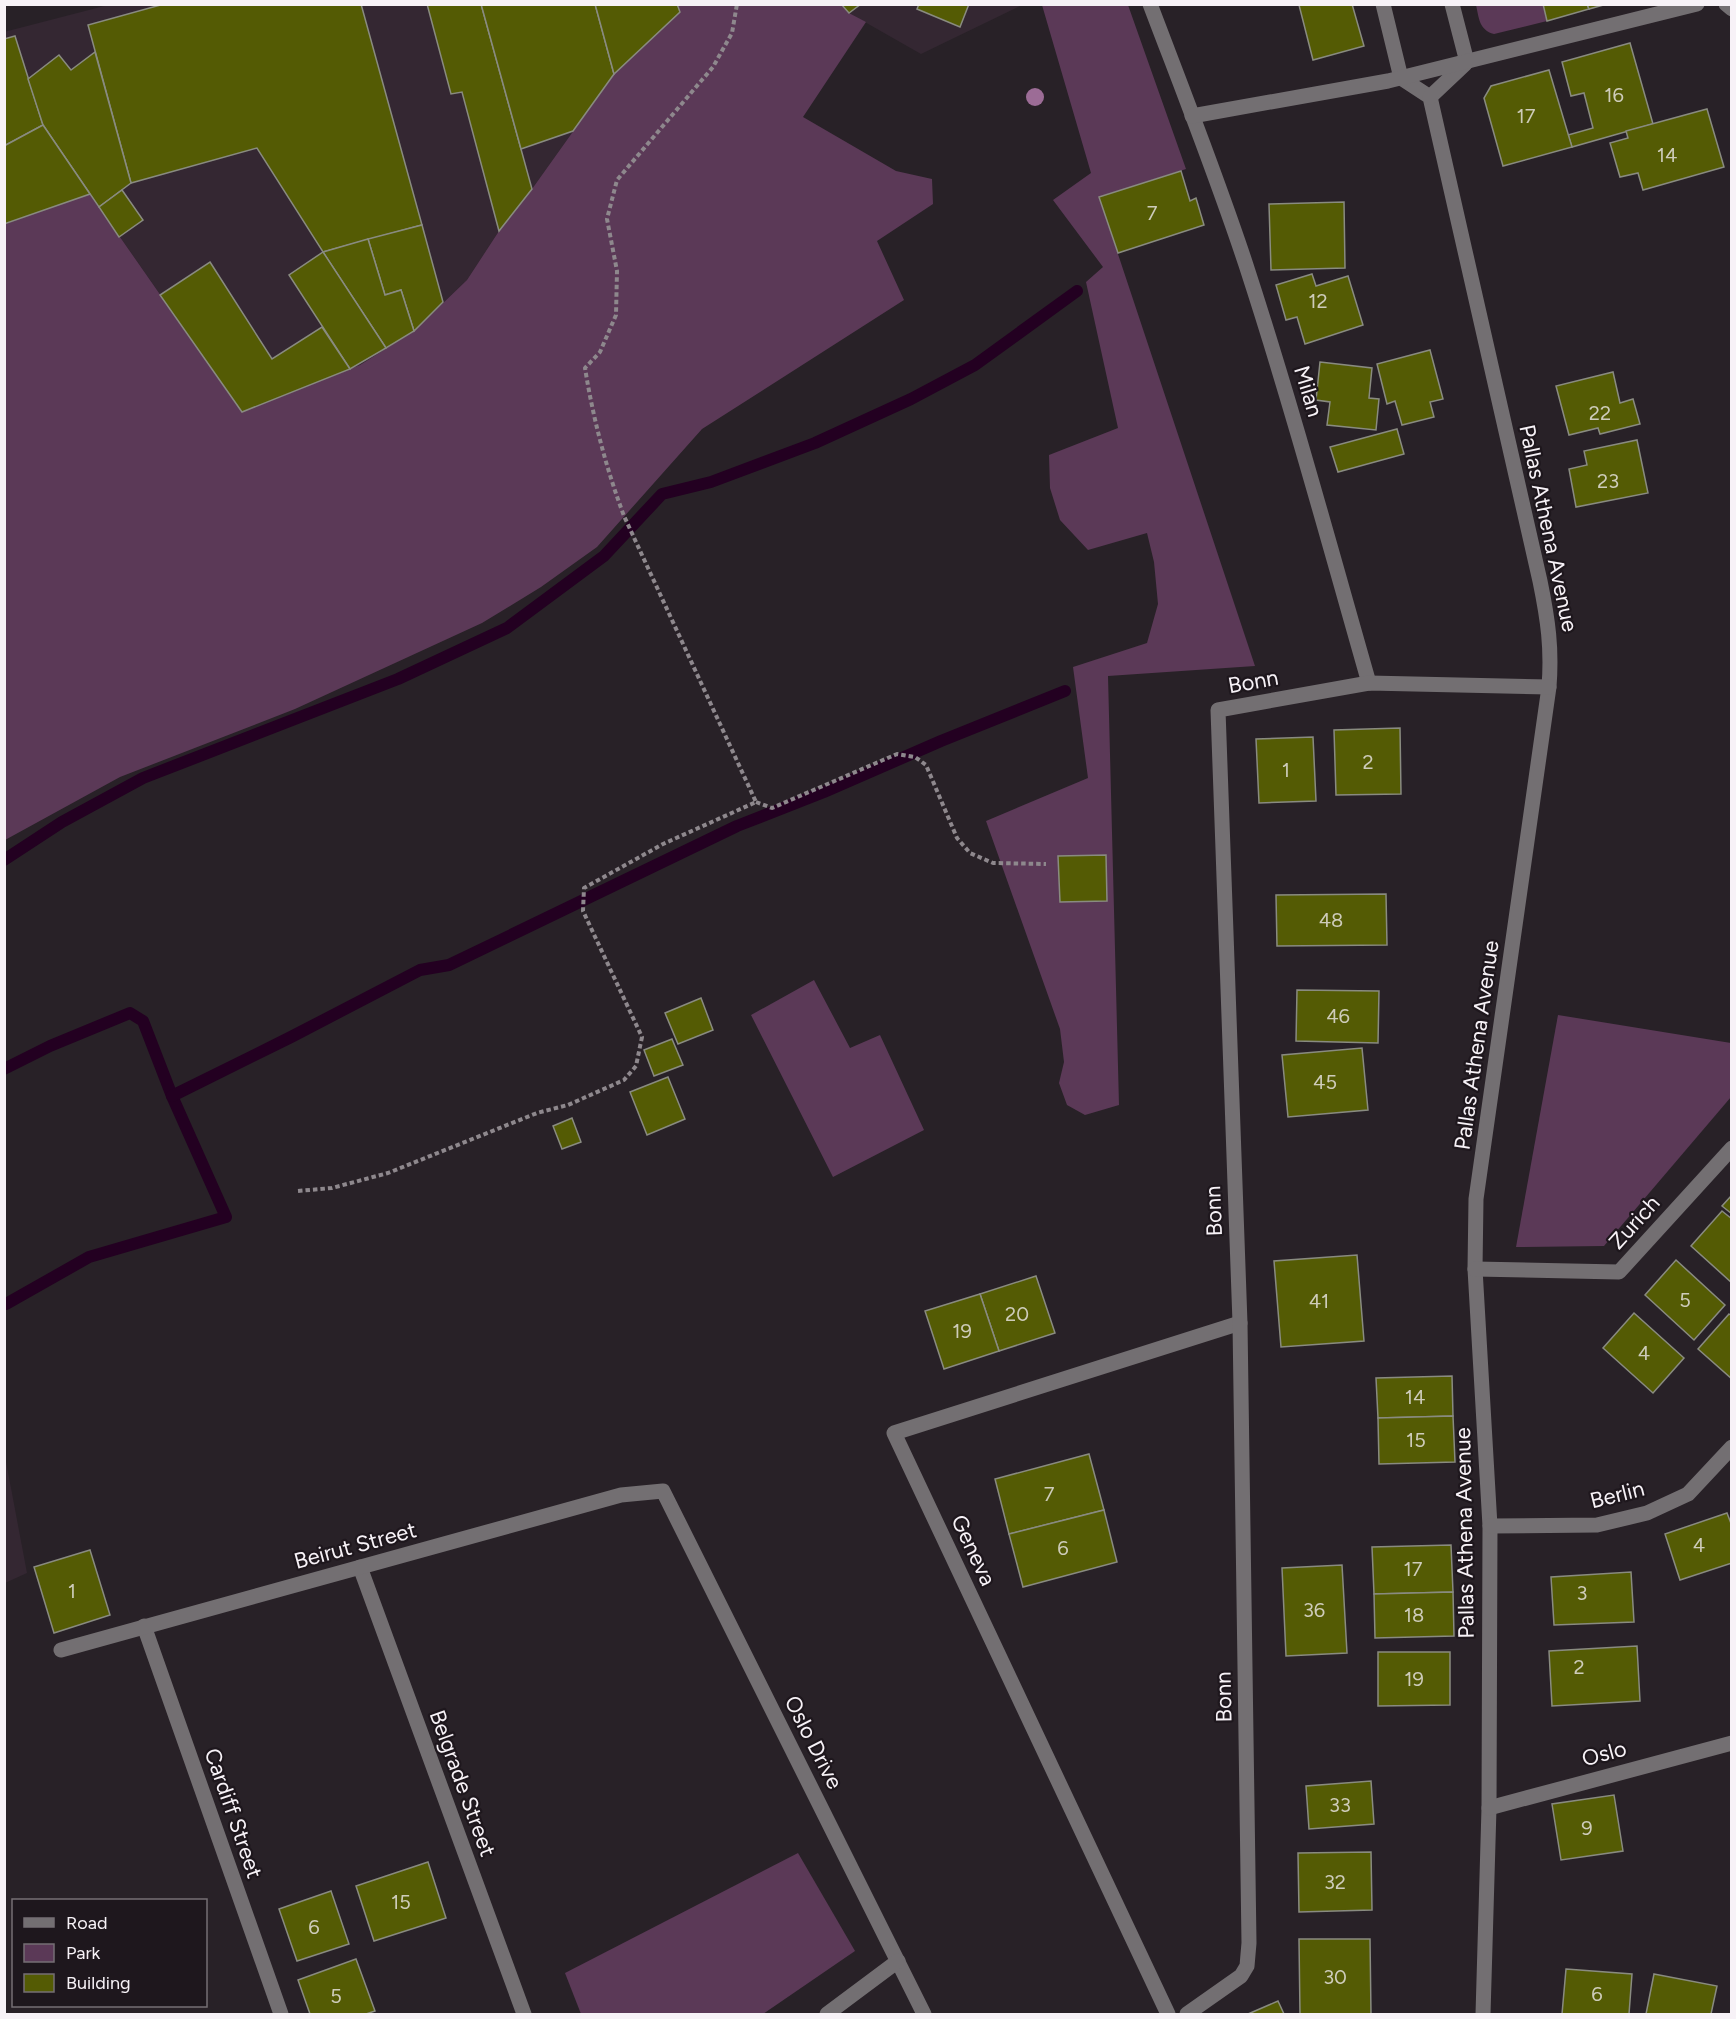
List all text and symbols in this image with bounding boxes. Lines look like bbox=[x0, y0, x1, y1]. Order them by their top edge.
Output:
house number: 16 bbox=[1604, 83, 1624, 107]
house number: 17 bbox=[1517, 104, 1536, 128]
house number: 14 bbox=[1657, 143, 1677, 167]
house number: 7 bbox=[1147, 201, 1158, 225]
house number: 12 bbox=[1308, 289, 1328, 313]
street label: Milan bbox=[1288, 362, 1329, 420]
house number: 22 bbox=[1589, 401, 1611, 425]
street label: Pallas Athena Avenue bbox=[1513, 422, 1584, 634]
house number: 23 bbox=[1597, 469, 1619, 493]
street label: Bonn bbox=[1226, 664, 1280, 699]
house number: 2 bbox=[1362, 750, 1374, 774]
house number: 1 bbox=[1282, 758, 1290, 782]
house number: 48 bbox=[1319, 908, 1343, 932]
street label: Pallas Athena Avenue bbox=[1448, 939, 1505, 1151]
house number: 46 bbox=[1326, 1004, 1350, 1028]
house number: 45 bbox=[1313, 1070, 1337, 1094]
street label: Bonn bbox=[1199, 1185, 1228, 1237]
street label: Zurich bbox=[1603, 1190, 1666, 1255]
house number: 5 bbox=[1679, 1288, 1691, 1312]
house number: 41 bbox=[1309, 1289, 1329, 1313]
house number: 20 bbox=[1005, 1302, 1029, 1326]
house number: 19 bbox=[952, 1319, 972, 1343]
house number: 4 bbox=[1638, 1341, 1650, 1365]
house number: 14 bbox=[1405, 1385, 1425, 1409]
street label: Pallas Athena Avenue bbox=[1449, 1427, 1480, 1639]
house number: 15 bbox=[1406, 1428, 1426, 1452]
street label: Berlin bbox=[1587, 1475, 1647, 1514]
house number: 7 bbox=[1044, 1482, 1055, 1506]
street label: Geneva bbox=[945, 1510, 1002, 1590]
street label: Beirut Street bbox=[291, 1516, 419, 1575]
house number: 4 bbox=[1693, 1533, 1705, 1557]
house number: 6 bbox=[1057, 1536, 1069, 1560]
house number: 17 bbox=[1404, 1557, 1423, 1581]
house number: 1 bbox=[68, 1579, 76, 1603]
house number: 3 bbox=[1577, 1581, 1587, 1605]
house number: 36 bbox=[1303, 1598, 1325, 1622]
house number: 18 bbox=[1404, 1603, 1424, 1627]
house number: 2 bbox=[1573, 1655, 1585, 1679]
house number: 19 bbox=[1404, 1667, 1424, 1691]
street label: Bonn bbox=[1210, 1671, 1237, 1723]
street label: Oslo Drive bbox=[779, 1691, 849, 1793]
street label: Belgrade Street bbox=[424, 1706, 502, 1860]
street label: Oslo bbox=[1579, 1735, 1629, 1772]
street label: Cardiff Street bbox=[199, 1745, 268, 1882]
house number: 33 bbox=[1329, 1793, 1351, 1817]
house number: 9 bbox=[1581, 1816, 1593, 1840]
house number: 32 bbox=[1324, 1870, 1346, 1894]
house number: 15 bbox=[391, 1890, 411, 1914]
legend bbox=[12, 1899, 207, 2007]
text: Road bbox=[66, 1912, 107, 1934]
house number: 6 bbox=[308, 1915, 320, 1939]
text: Park bbox=[66, 1942, 101, 1964]
house number: 30 bbox=[1323, 1965, 1347, 1989]
text: Building bbox=[66, 1972, 131, 1994]
house number: 6 bbox=[1591, 1982, 1603, 2006]
house number: 5 bbox=[330, 1984, 342, 2008]

